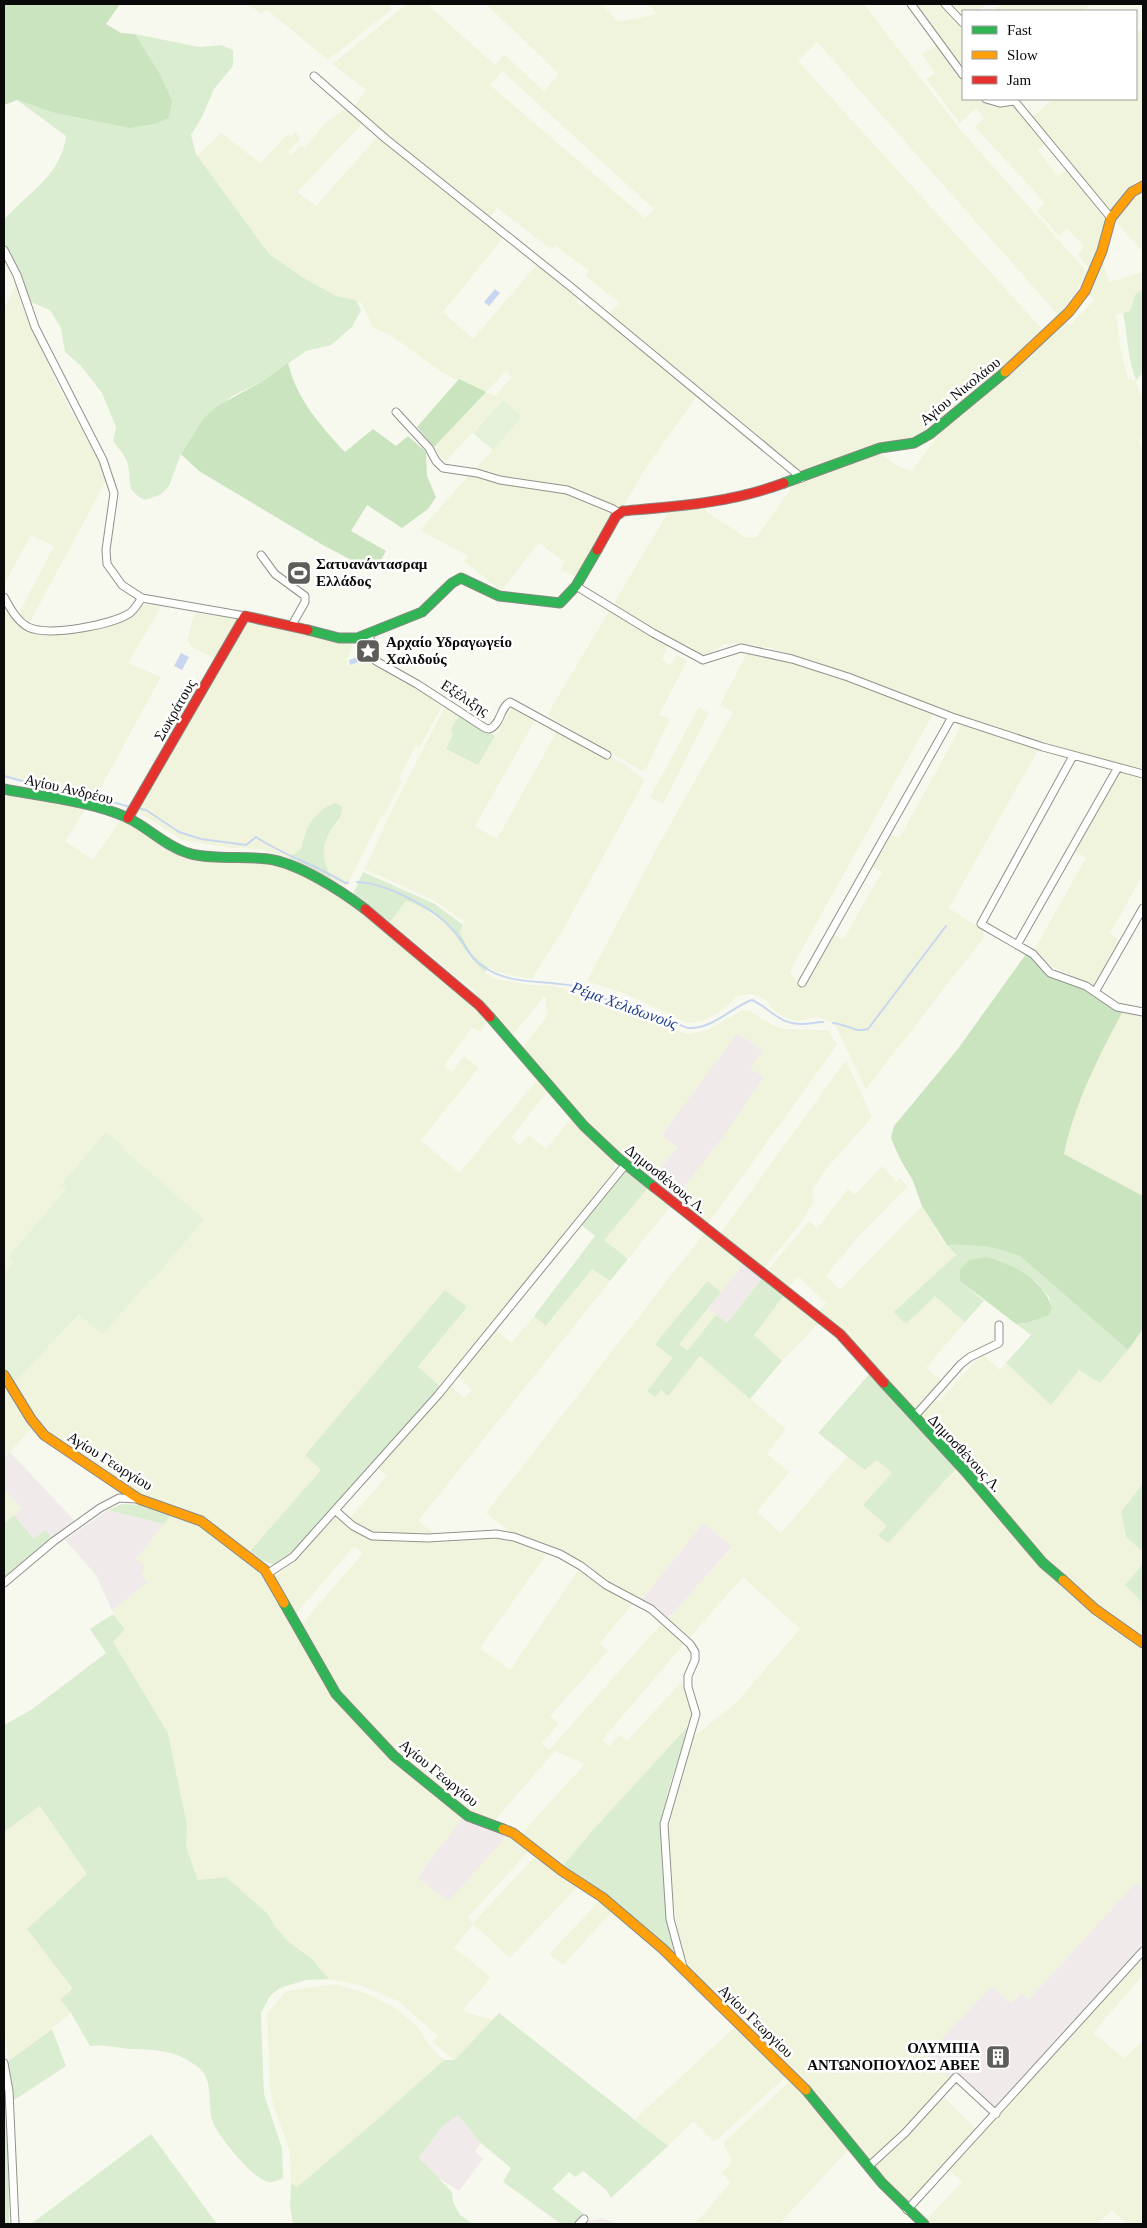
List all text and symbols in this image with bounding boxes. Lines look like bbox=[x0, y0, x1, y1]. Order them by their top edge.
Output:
legend bbox=[962, 10, 1137, 100]
text: Fast bbox=[1007, 22, 1033, 38]
text: Slow bbox=[1007, 47, 1038, 63]
text: Jam bbox=[1007, 72, 1031, 88]
street label: Αγίου Νικολάου bbox=[917, 354, 1003, 428]
place label: Σατυανάντασραμ Ελλάδος bbox=[316, 556, 428, 589]
sports icon: Σατυανάντασραμ Ελλάδος bbox=[286, 560, 312, 586]
place label: Αρχαίο Υδραγωγείο Χαλιδούς bbox=[386, 634, 512, 667]
place icon: Αρχαίο Υδραγωγείο Χαλιδούς bbox=[355, 638, 381, 664]
street label: Σωκράτους bbox=[151, 676, 199, 744]
street label: Εξέλιξης bbox=[438, 677, 492, 719]
street label: Αγίου Ανδρέου bbox=[23, 771, 115, 807]
water label: Ρέμα Χελιδωνούς bbox=[568, 978, 681, 1034]
street label: Δημοσθένους Λ. bbox=[622, 1141, 710, 1217]
street label: Δημοσθένους Λ. bbox=[925, 1411, 1005, 1495]
street label: Αγίου Γεωργίου bbox=[65, 1428, 155, 1494]
street label: Αγίου Γεωργίου bbox=[396, 1736, 482, 1810]
street label: Αγίου Γεωργίου bbox=[716, 1982, 796, 2060]
place label: ΟΛΥΜΠΙΑ ΑΝΤΩΝΟΠΟΥΛΟΣ ΑΒΕΕ bbox=[807, 2040, 980, 2073]
building icon: ΟΛΥΜΠΙΑ ΑΝΤΩΝΟΠΟΥΛΟΣ ΑΒΕΕ bbox=[985, 2044, 1011, 2070]

